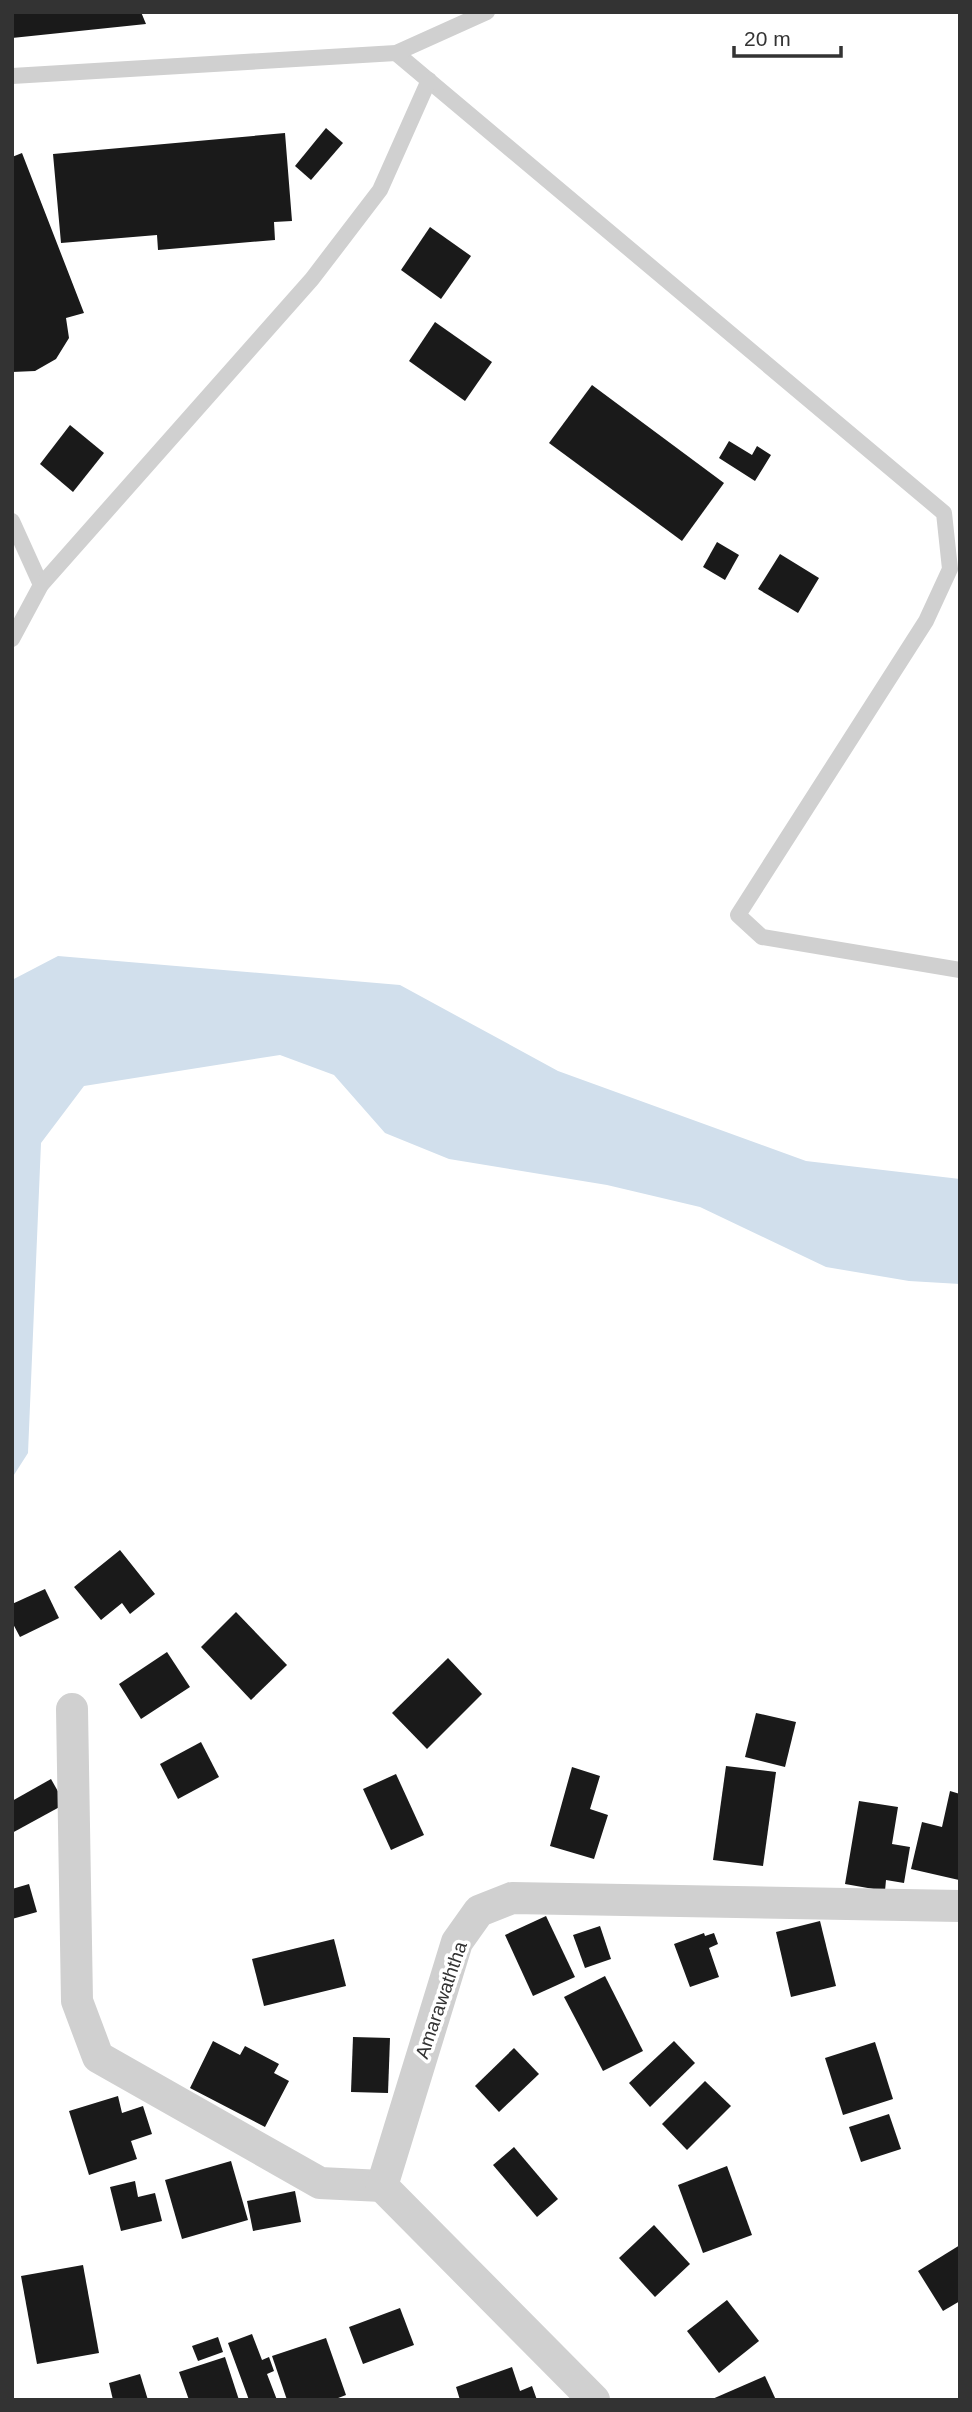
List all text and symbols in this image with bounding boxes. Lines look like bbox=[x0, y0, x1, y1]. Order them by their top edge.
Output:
scale bar bbox=[734, 14, 841, 58]
text: 20 m bbox=[744, 27, 791, 50]
street label: Amarawaththa bbox=[411, 1938, 471, 2061]

